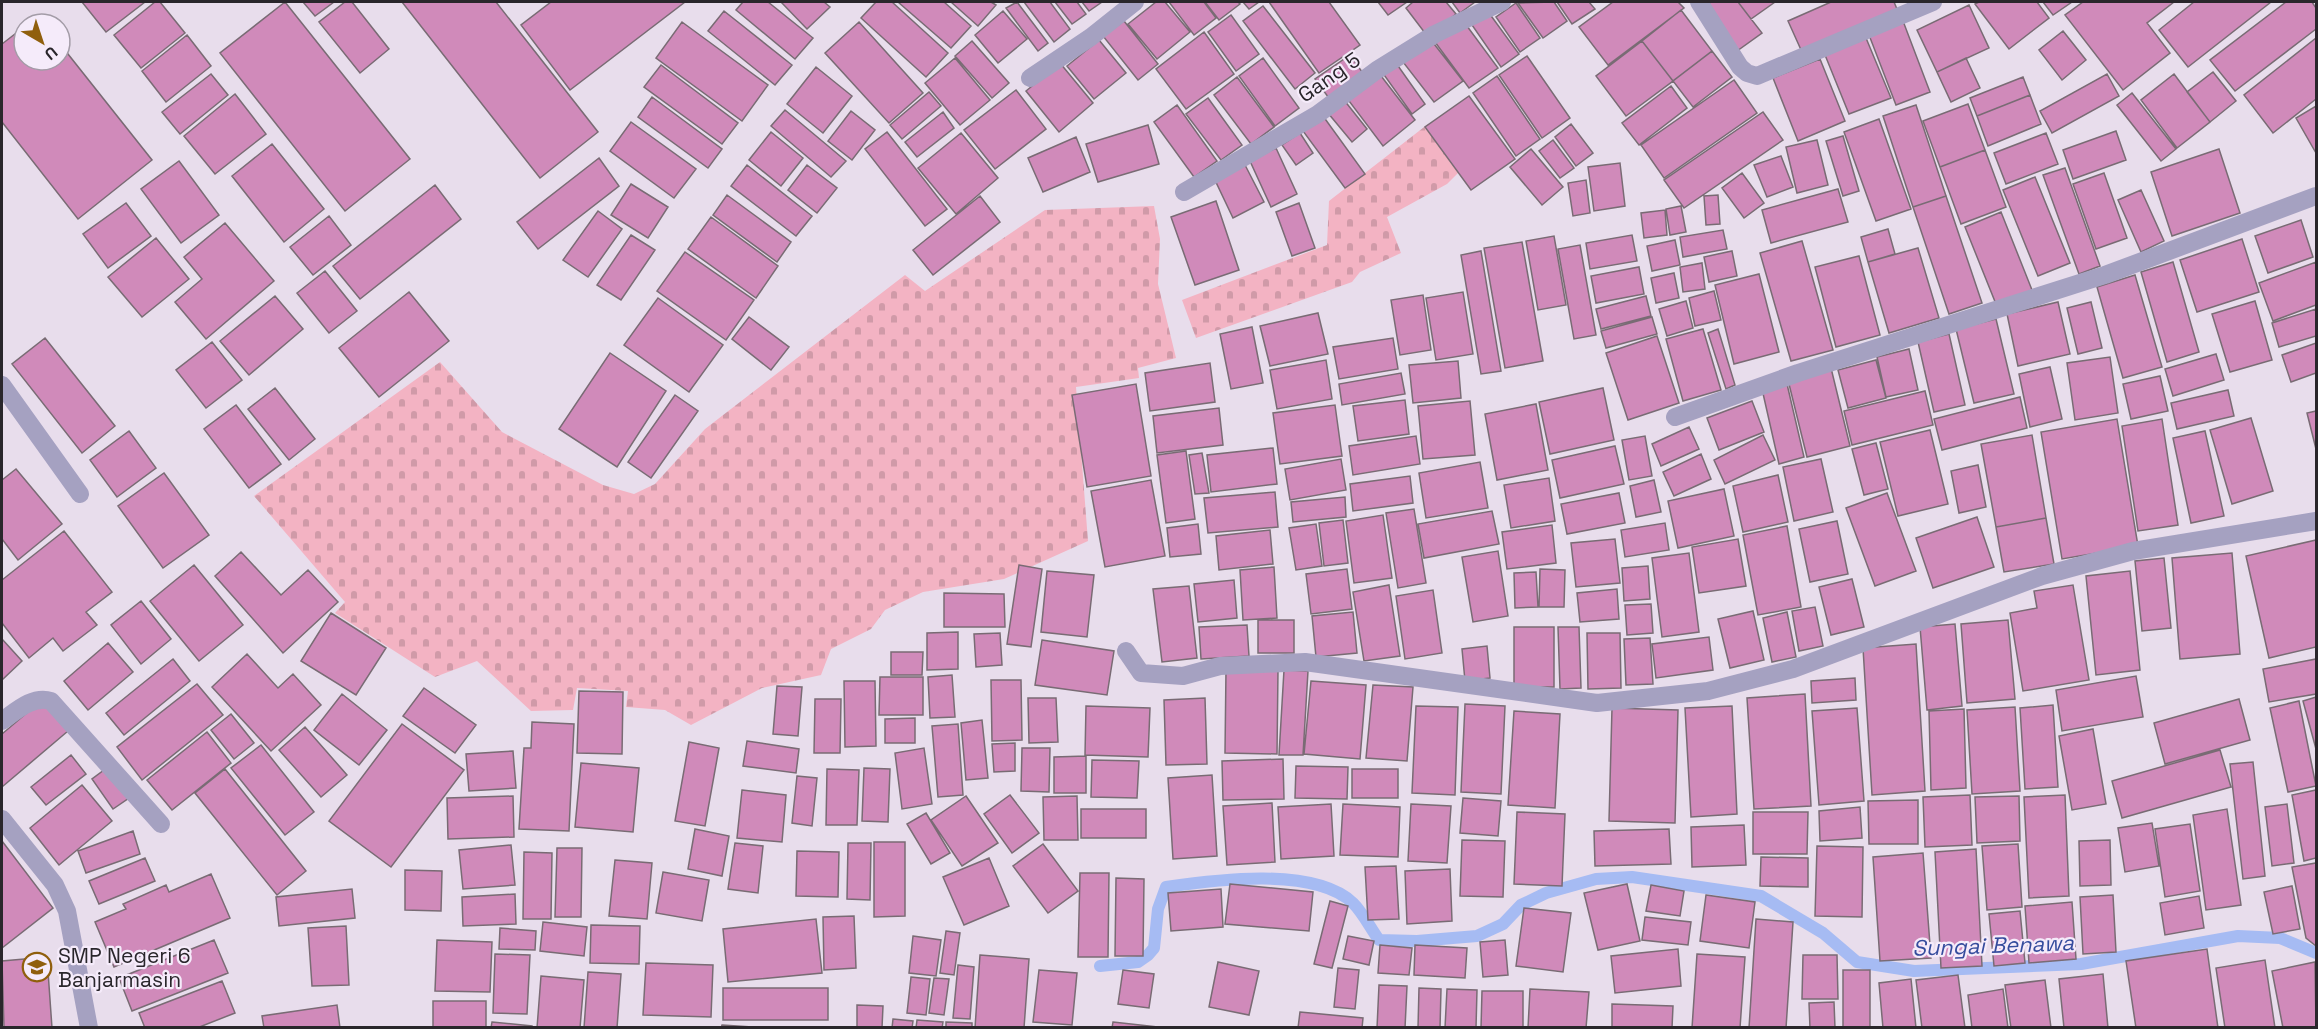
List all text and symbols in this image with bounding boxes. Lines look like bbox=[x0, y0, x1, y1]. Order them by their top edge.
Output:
north arrow bbox=[12, 12, 72, 72]
text: U bbox=[40, 42, 62, 65]
street label: Gang 5 bbox=[1292, 46, 1366, 108]
water label: Sungai Benawa bbox=[1912, 928, 2075, 962]
place label: SMP Negeri 6 Banjarmasin bbox=[58, 942, 191, 993]
school or university icon: SMP Negeri 6 Banjarmasin bbox=[21, 951, 53, 983]

